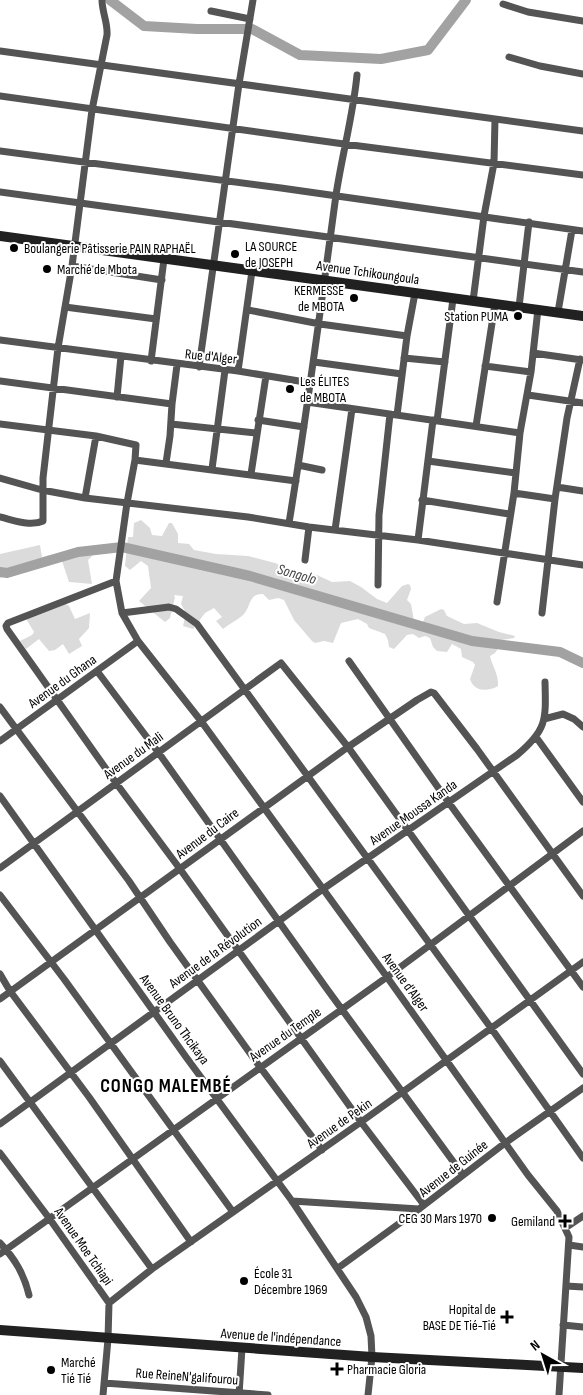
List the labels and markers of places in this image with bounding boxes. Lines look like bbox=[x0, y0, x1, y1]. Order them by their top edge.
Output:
place label: LA SOURCE de JOSEPH bbox=[245, 238, 297, 271]
place label: Boulangerie Pâtisserie PAIN RAPHAËL bbox=[24, 240, 196, 257]
marker: Boulangerie Pâtisserie PAIN RAPHAËL bbox=[8, 242, 20, 254]
marker: LA SOURCE de JOSEPH bbox=[229, 248, 241, 260]
place label: Marché de Mbota bbox=[57, 261, 137, 278]
marker: Marché de Mbota bbox=[41, 263, 53, 275]
place label: KERMESSE de MBOTA bbox=[294, 282, 345, 315]
marker: KERMESSE de MBOTA bbox=[348, 292, 360, 304]
place label: Station PUMA bbox=[444, 308, 509, 325]
marker: Station PUMA bbox=[512, 310, 524, 322]
place label: Les ÉLITES de MBOTA bbox=[300, 373, 349, 406]
marker: Les ÉLITES de MBOTA bbox=[284, 383, 296, 395]
place label: CEG 30 Mars 1970 bbox=[398, 1210, 482, 1227]
marker: CEG 30 Mars 1970 bbox=[486, 1212, 498, 1224]
place label: Gemiland bbox=[511, 1213, 555, 1230]
marker: Gemiland bbox=[559, 1215, 571, 1227]
place label: École 31 Décembre 1969 bbox=[254, 1265, 328, 1298]
marker: École 31 Décembre 1969 bbox=[238, 1275, 250, 1287]
place label: Hopital de BASE DE Tié-Tié bbox=[423, 1301, 496, 1334]
marker: Hopital de BASE DE Tié-Tié bbox=[500, 1310, 514, 1324]
place label: Marché Tié Tié bbox=[61, 1354, 96, 1387]
place label: Pharmacie Gloria bbox=[347, 1361, 426, 1378]
marker: Pharmacie Gloria bbox=[331, 1363, 343, 1375]
marker: Marché Tié Tié bbox=[45, 1364, 57, 1376]

